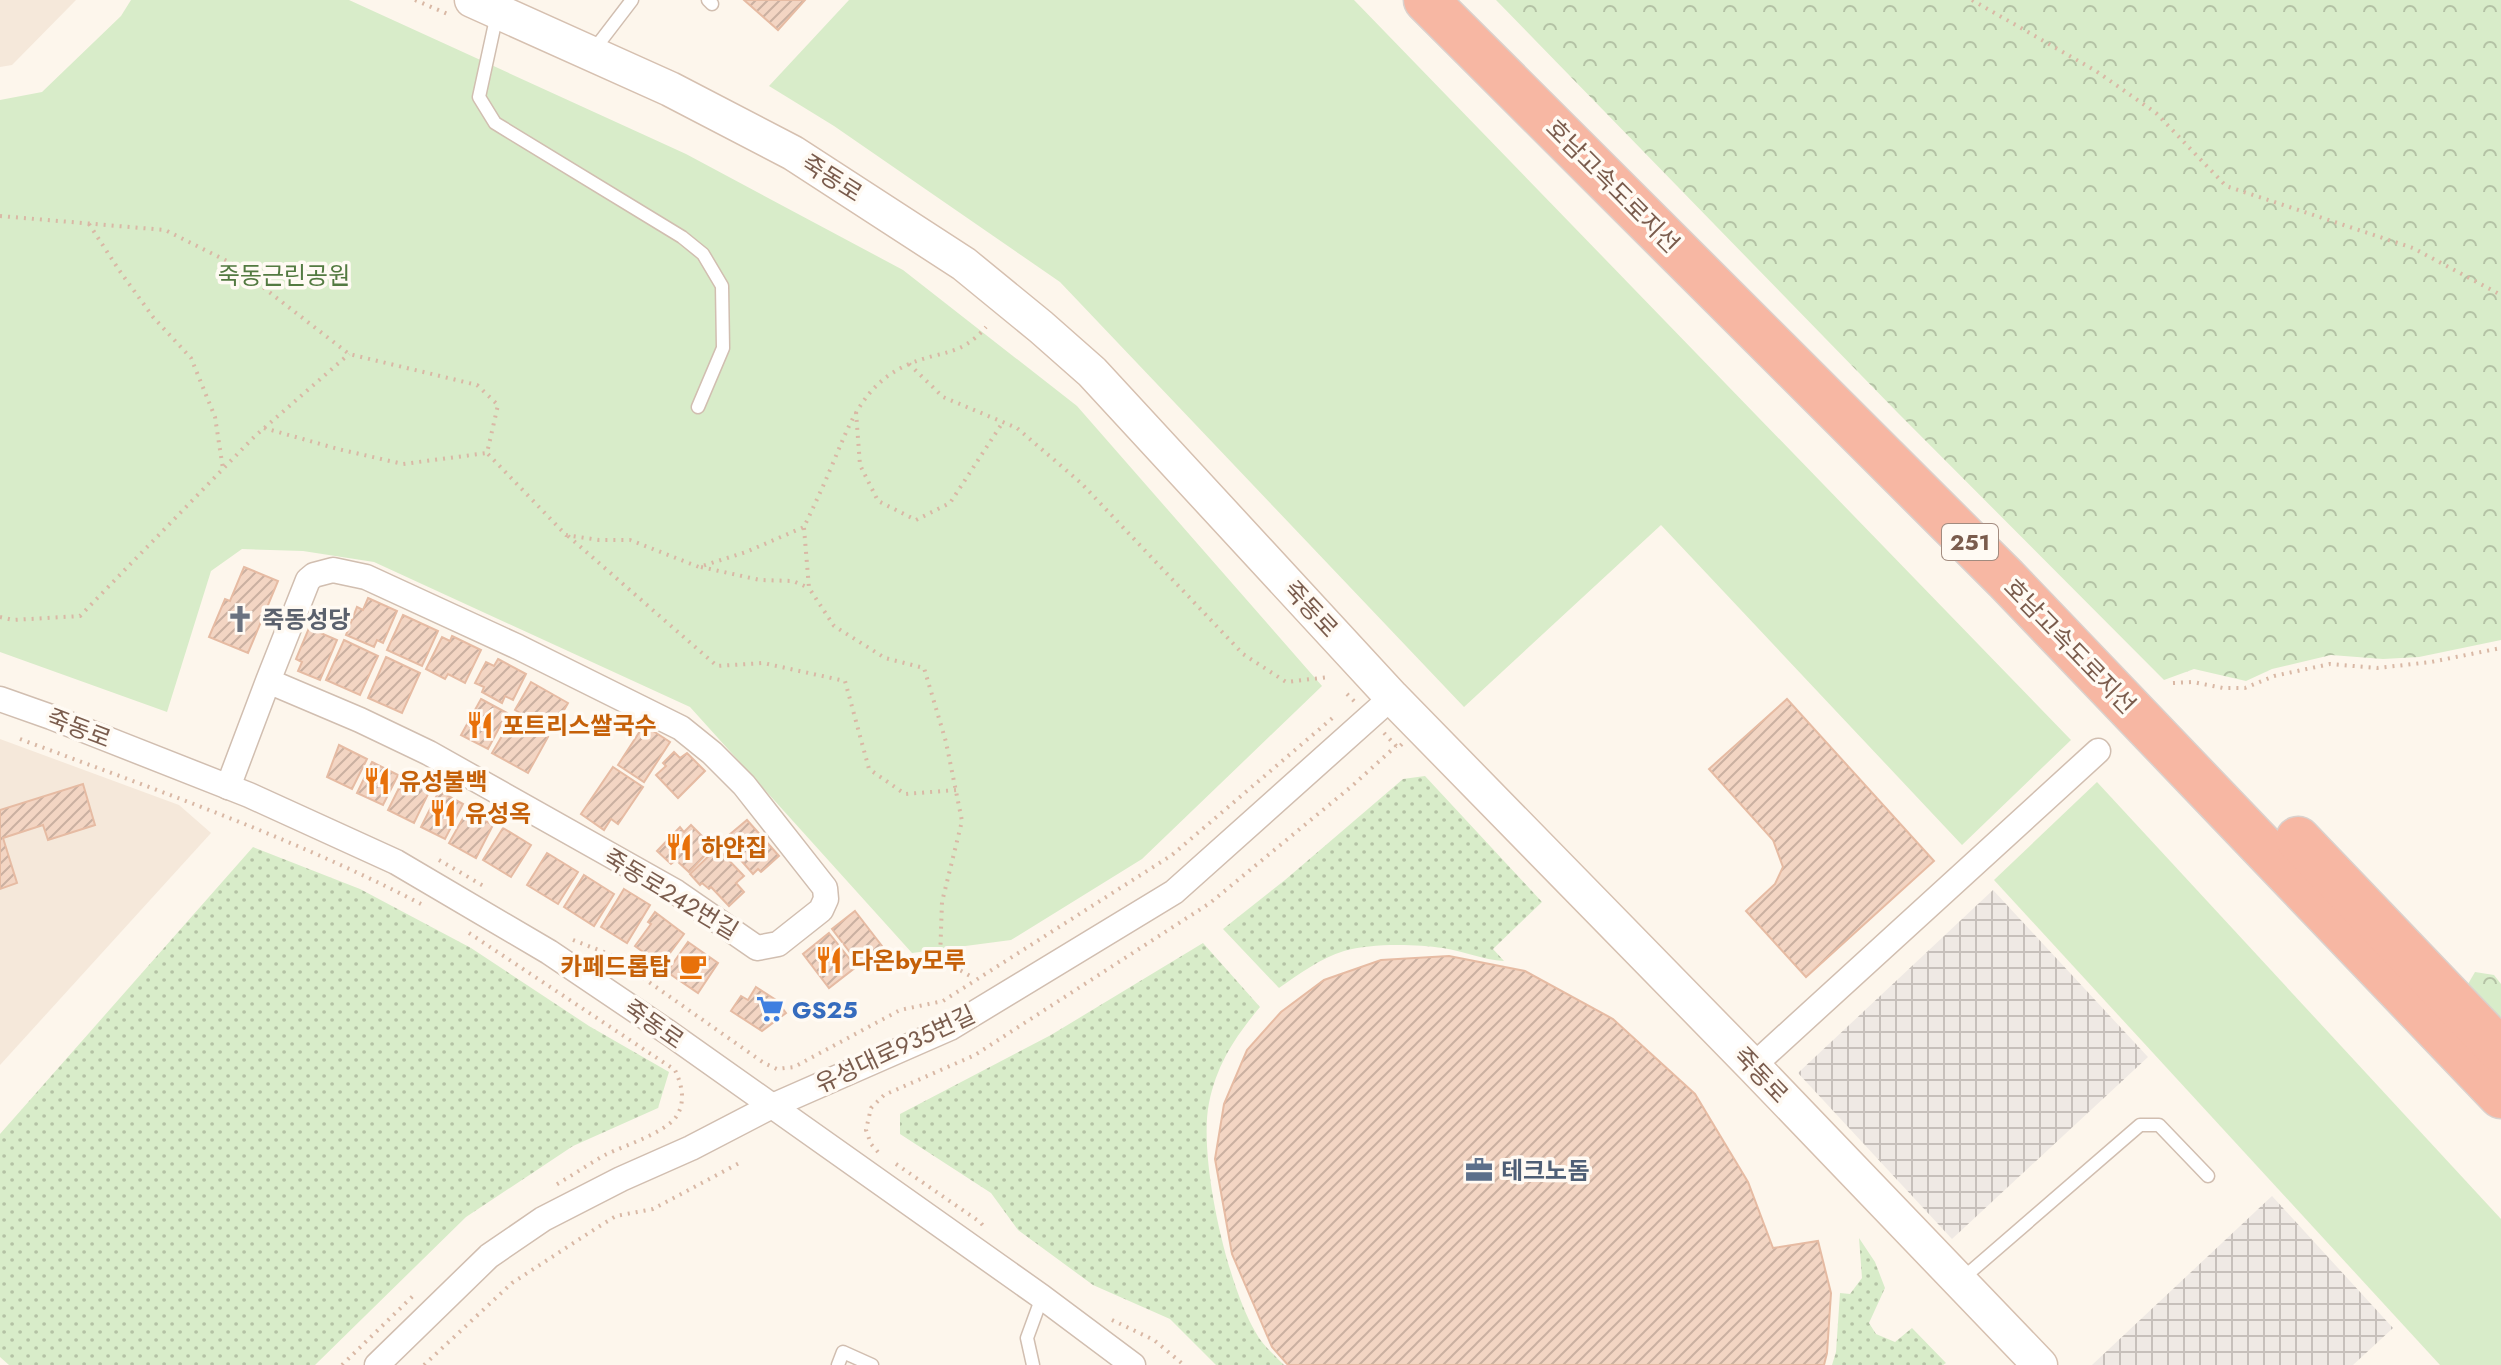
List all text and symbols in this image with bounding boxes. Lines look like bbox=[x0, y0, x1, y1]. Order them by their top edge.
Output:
street label: 호남고속도로지선 bbox=[1538, 111, 1688, 261]
street label: 죽동로 bbox=[795, 146, 869, 210]
park label: 죽동근린공원 bbox=[218, 258, 350, 293]
road number: 251 bbox=[1942, 524, 1998, 560]
street label: 호남고속도로지선 bbox=[1996, 570, 2144, 722]
street label: 죽동로 bbox=[1276, 573, 1346, 645]
place label: 죽동성당 bbox=[262, 602, 350, 637]
church icon: 죽동성당 bbox=[225, 604, 255, 634]
street label: 죽동로 bbox=[42, 700, 116, 756]
place label: 포트리스쌀국수 bbox=[502, 708, 657, 743]
restaurant icon: 포트리스쌀국수 bbox=[465, 710, 495, 740]
place label: 유성불백 bbox=[399, 764, 487, 799]
restaurant icon: 유성불백 bbox=[362, 766, 392, 796]
place label: 유성옥 bbox=[465, 796, 531, 831]
restaurant icon: 유성옥 bbox=[428, 798, 458, 828]
place label: 하얀집 bbox=[701, 830, 767, 865]
restaurant icon: 하얀집 bbox=[664, 832, 694, 862]
street label: 죽동로242번길 bbox=[597, 840, 745, 948]
place label: 다온by모루 bbox=[851, 943, 966, 978]
restaurant icon: 다온by모루 bbox=[814, 945, 844, 975]
place label: 카페드롭탑 bbox=[561, 949, 671, 984]
cafe icon: 카페드롭탑 bbox=[678, 951, 708, 981]
street label: 죽동로 bbox=[617, 991, 691, 1057]
place label: GS25 bbox=[792, 992, 858, 1027]
supermarket icon: GS25 bbox=[755, 994, 785, 1024]
street label: 유성대로935번길 bbox=[809, 997, 981, 1101]
street label: 죽동로 bbox=[1725, 1039, 1797, 1111]
place label: 테크노돔 bbox=[1501, 1153, 1589, 1188]
office icon: 테크노돔 bbox=[1464, 1155, 1494, 1185]

